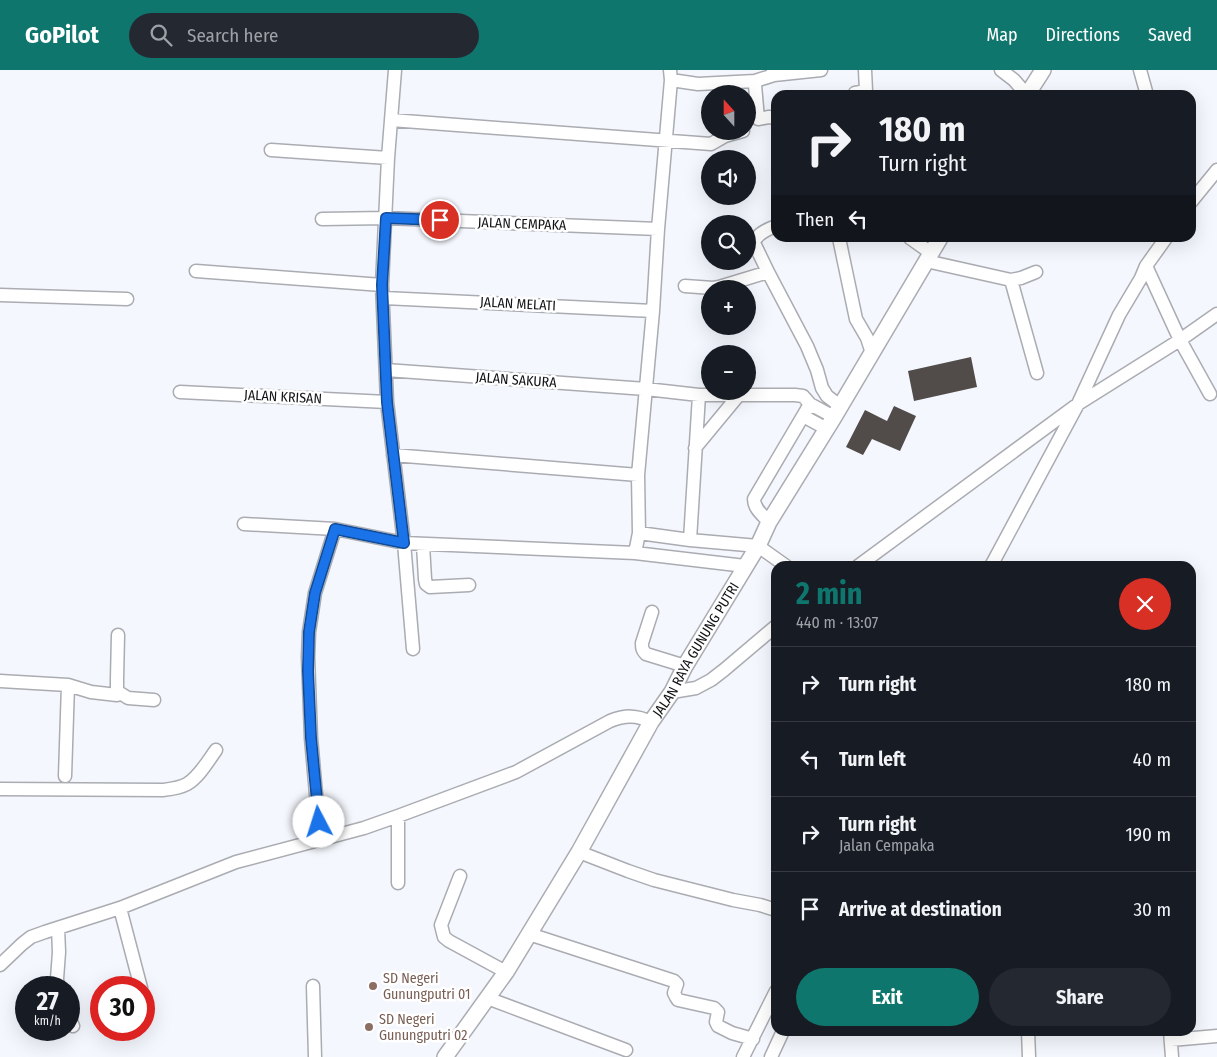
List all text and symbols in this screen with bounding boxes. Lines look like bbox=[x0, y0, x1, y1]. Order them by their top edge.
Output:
search box bbox=[129, 13, 479, 58]
text: GoPilot bbox=[25, 21, 99, 49]
icon: search bbox=[147, 21, 175, 49]
text: Search here bbox=[187, 24, 279, 47]
text: Map bbox=[986, 24, 1018, 46]
text: Directions bbox=[1046, 24, 1120, 46]
text: Saved bbox=[1148, 24, 1192, 46]
north arrow bbox=[701, 85, 756, 140]
map controls bbox=[701, 85, 756, 400]
text: 180 m bbox=[879, 108, 965, 150]
icon: right bbox=[796, 110, 861, 175]
button: sound bbox=[701, 150, 756, 205]
text: Turn right bbox=[879, 150, 967, 177]
pin bbox=[419, 199, 461, 241]
icon: left bbox=[844, 205, 872, 233]
icon: arrive bbox=[426, 206, 454, 234]
text: Then bbox=[796, 208, 834, 231]
street label: JALAN CEMPAKA bbox=[477, 214, 567, 234]
button: search bbox=[701, 215, 756, 270]
button: + bbox=[701, 280, 756, 335]
street label: JALAN MELATI bbox=[480, 294, 556, 314]
button: − bbox=[701, 345, 756, 400]
street label: JALAN SAKURA bbox=[475, 369, 558, 391]
street label: JALAN KRISAN bbox=[244, 386, 322, 408]
text: 2 min bbox=[796, 576, 863, 612]
button: close bbox=[1119, 578, 1171, 630]
street label: JALAN RAYA GUNUNG PUTRI bbox=[649, 579, 742, 720]
text: 440 m · 13:07 bbox=[796, 613, 878, 632]
icon: right bbox=[796, 670, 824, 698]
text: Turn right bbox=[839, 673, 916, 696]
text: 180 m bbox=[1125, 673, 1171, 696]
icon: left bbox=[796, 745, 824, 773]
text: Turn left bbox=[839, 748, 906, 771]
text: 40 m bbox=[1133, 748, 1171, 771]
position arrow bbox=[292, 795, 344, 847]
text: Turn right bbox=[839, 813, 916, 836]
icon: right bbox=[796, 820, 824, 848]
text: 190 m bbox=[1125, 823, 1171, 846]
text: Jalan Cempaka bbox=[839, 836, 935, 855]
icon: arrive bbox=[796, 895, 824, 923]
text: Arrive at destination bbox=[839, 898, 1002, 921]
text: 30 m bbox=[1133, 898, 1171, 921]
button: Exit bbox=[796, 968, 979, 1026]
button: Share bbox=[989, 968, 1171, 1026]
place label: SD Negeri Gunungputri 01 bbox=[383, 970, 470, 1003]
speed limit sign: 30 bbox=[90, 976, 155, 1041]
marker: SD Negeri Gunungputri 01 bbox=[367, 980, 379, 992]
text: 27 bbox=[36, 987, 59, 1017]
place label: SD Negeri Gunungputri 02 bbox=[379, 1011, 467, 1044]
text: km/h bbox=[34, 1014, 61, 1028]
marker: SD Negeri Gunungputri 02 bbox=[363, 1021, 375, 1033]

